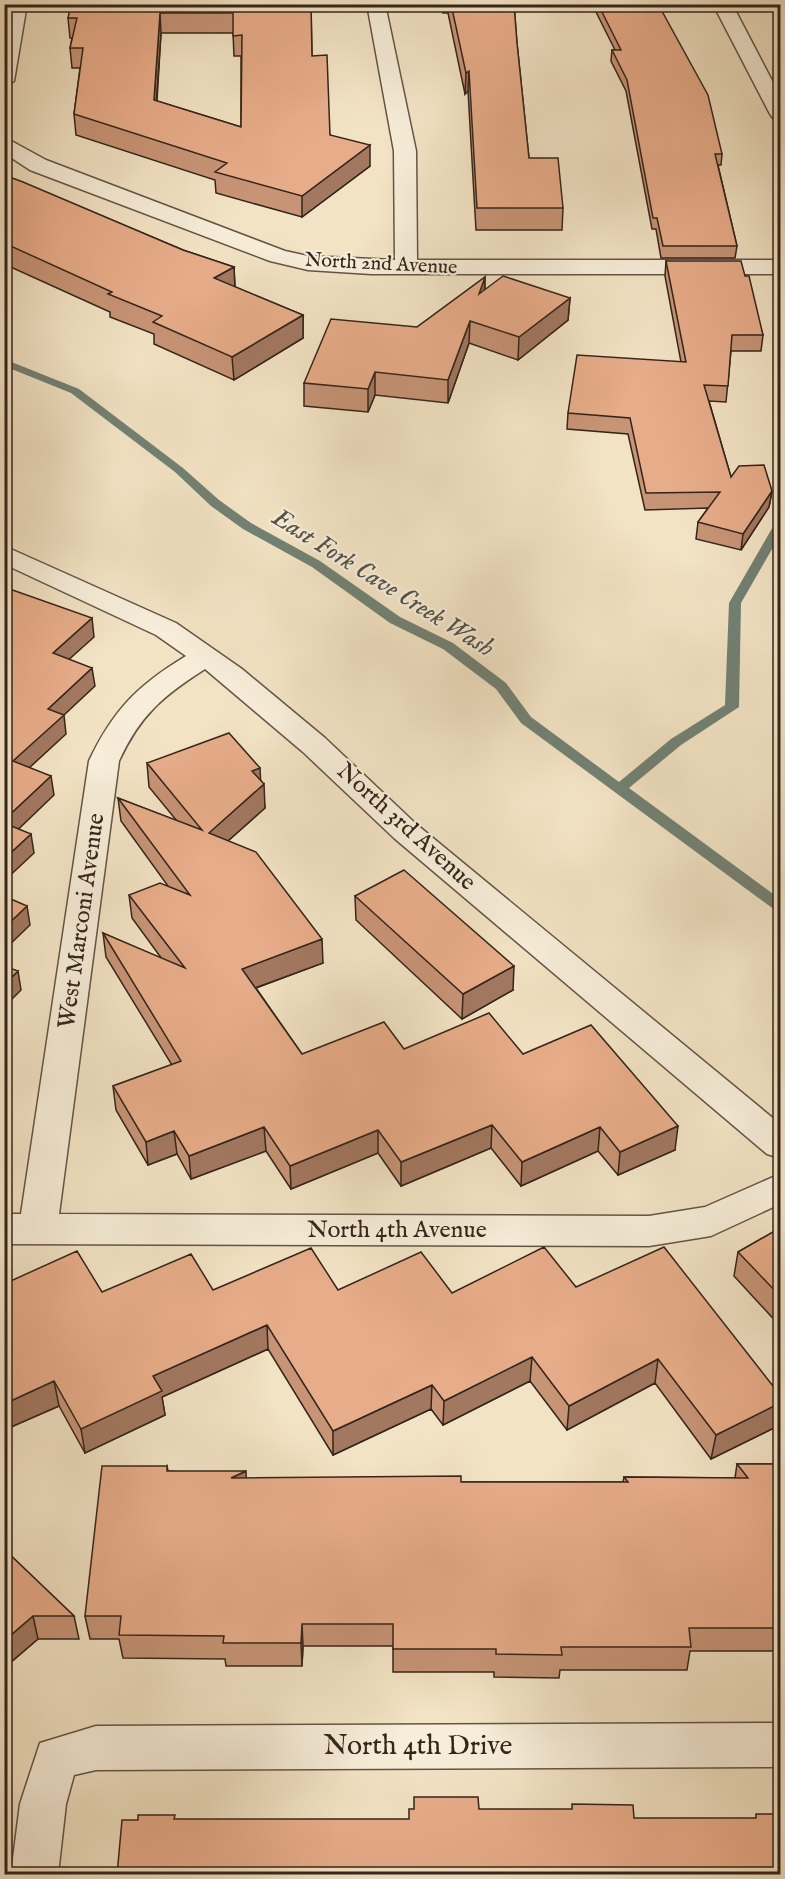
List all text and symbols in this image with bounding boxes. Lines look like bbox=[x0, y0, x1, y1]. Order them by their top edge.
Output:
street label: North 2nd Avenue bbox=[304, 248, 458, 280]
water label: East Fork Cave Creek Wash bbox=[265, 501, 500, 665]
street label: North 3rd Avenue bbox=[330, 756, 482, 898]
street label: West Marconi Avenue bbox=[52, 811, 112, 1031]
street label: North 4th Avenue bbox=[307, 1215, 487, 1246]
street label: North 4th Drive bbox=[324, 1729, 513, 1764]

